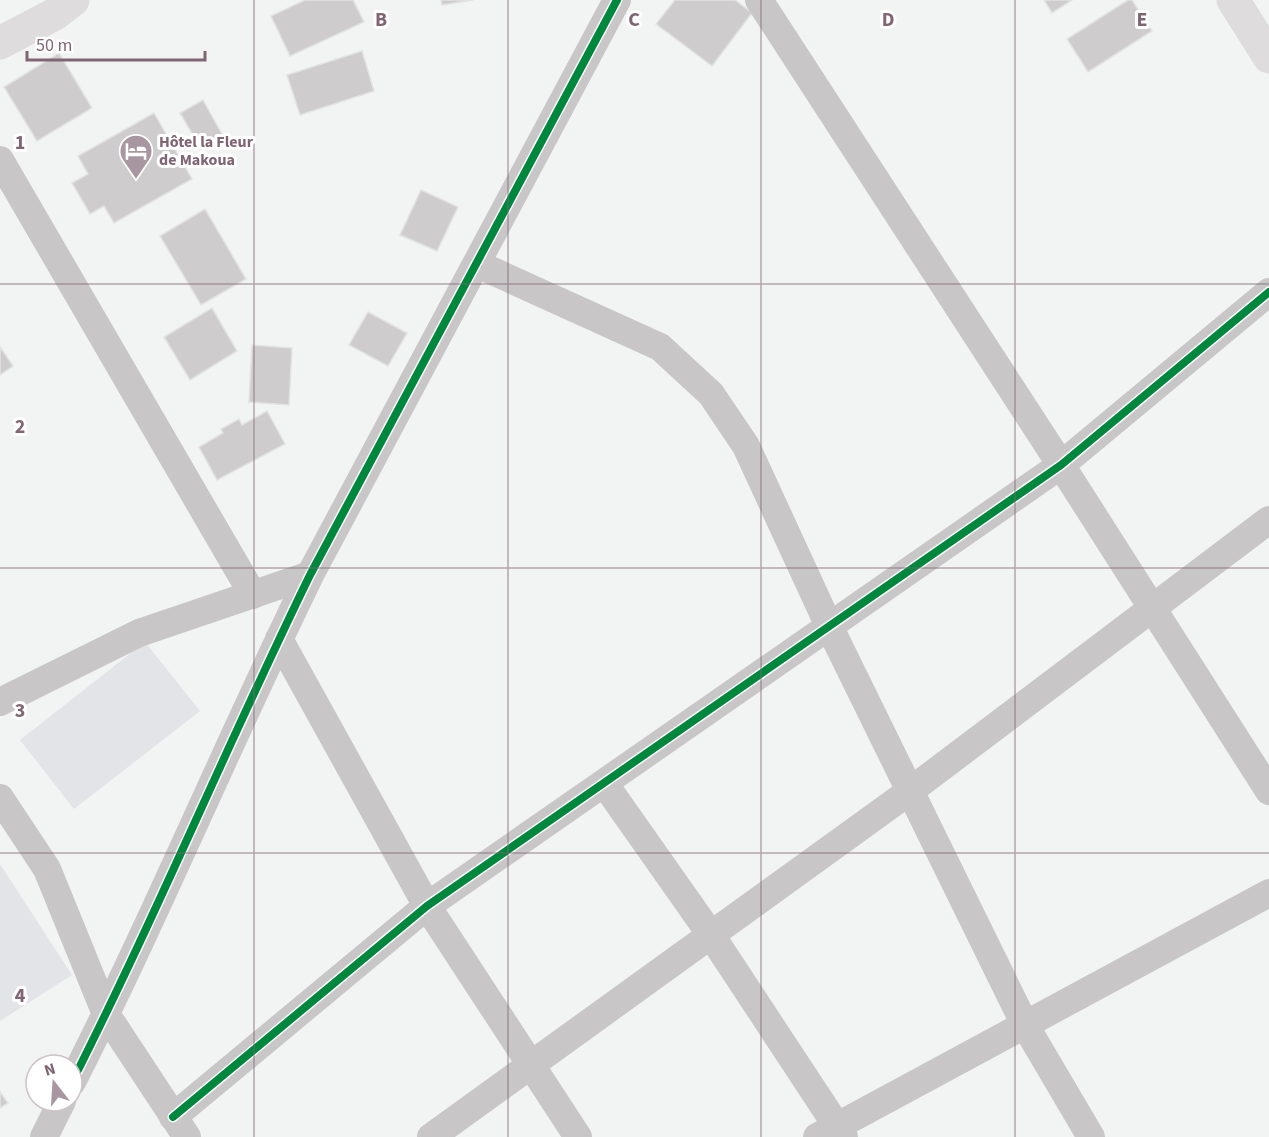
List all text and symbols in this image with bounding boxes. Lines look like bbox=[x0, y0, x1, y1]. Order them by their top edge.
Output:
text: B bbox=[375, 6, 387, 34]
text: C bbox=[628, 6, 640, 34]
text: D bbox=[882, 6, 894, 34]
text: E bbox=[1137, 6, 1147, 34]
scale bar bbox=[27, 24, 206, 62]
text: 50 m bbox=[36, 33, 72, 58]
text: 1 bbox=[15, 129, 25, 157]
place label: Hôtel la Fleur de Makoua bbox=[159, 131, 254, 171]
hotel icon: Hôtel la Fleur de Makoua bbox=[118, 133, 154, 180]
text: 2 bbox=[15, 413, 25, 441]
text: 3 bbox=[15, 697, 25, 725]
text: 4 bbox=[15, 982, 26, 1010]
north arrow bbox=[24, 1053, 84, 1113]
text: N bbox=[42, 1058, 58, 1082]

